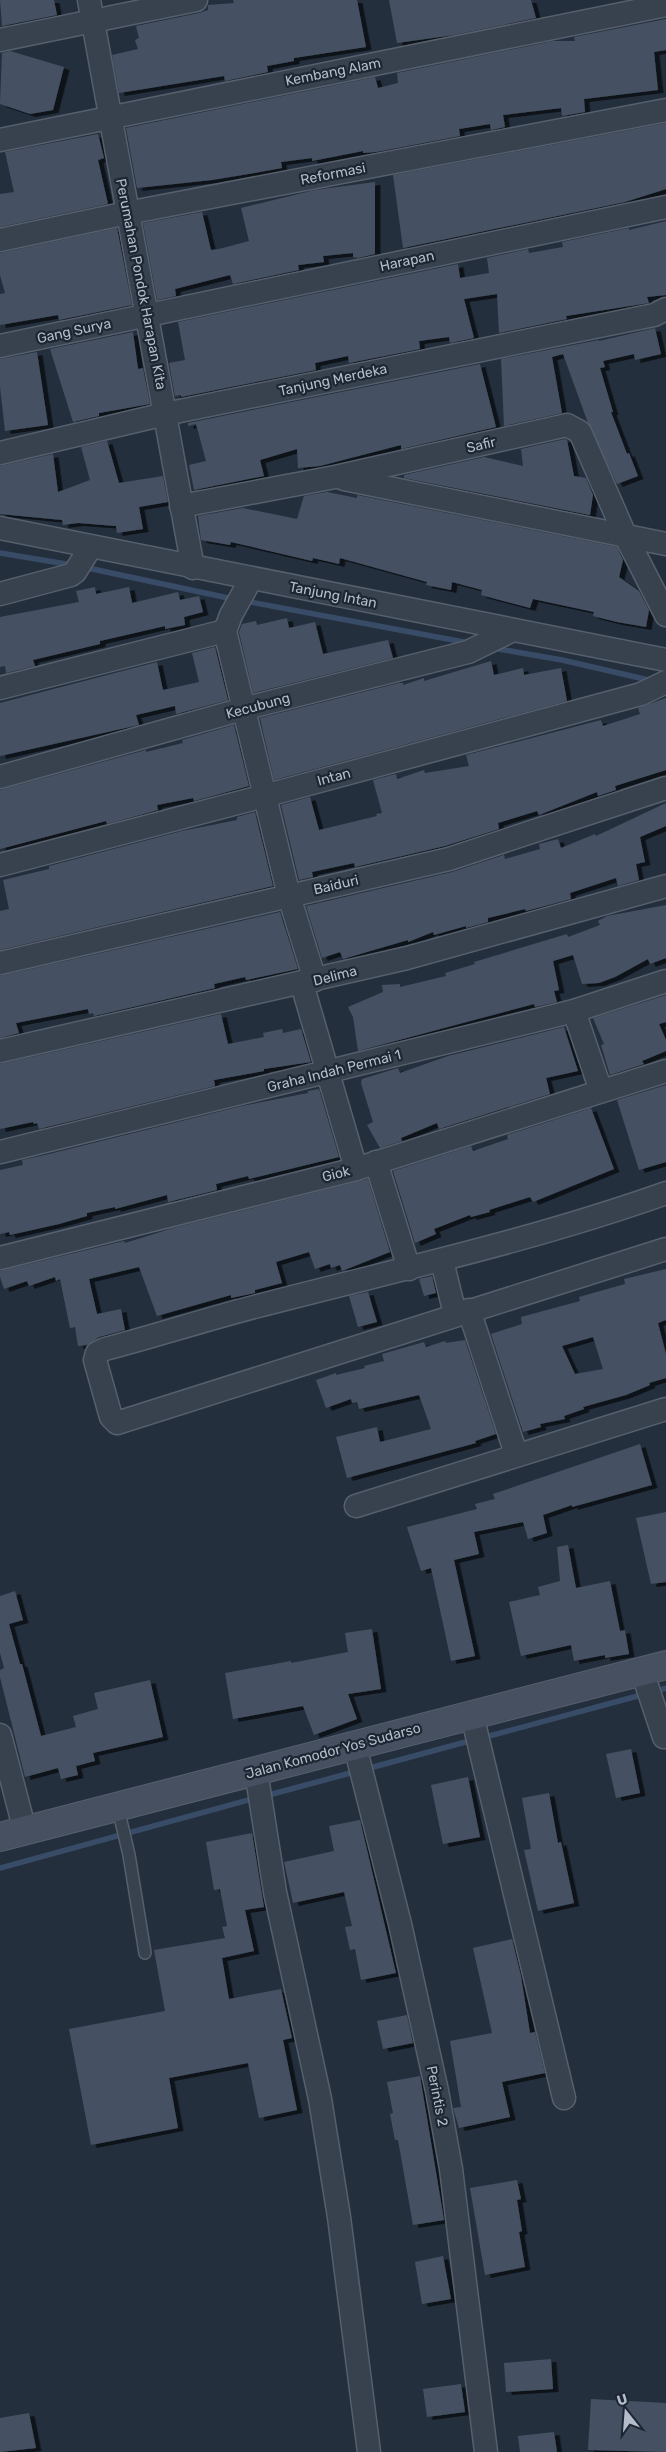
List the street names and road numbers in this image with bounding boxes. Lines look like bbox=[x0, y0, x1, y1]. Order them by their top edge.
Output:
street label: Kembang Alam bbox=[284, 54, 382, 90]
street label: Reformasi bbox=[299, 159, 367, 189]
street label: Perumahan Pondok Harapan Kita bbox=[112, 177, 170, 391]
street label: Harapan bbox=[378, 247, 436, 275]
street label: Gang Surya bbox=[35, 315, 113, 347]
street label: Tanjung Merdeka bbox=[277, 360, 389, 400]
street label: Safir bbox=[465, 433, 498, 457]
street label: Tanjung Intan bbox=[288, 578, 378, 612]
street label: Kecubung bbox=[224, 689, 292, 723]
street label: Intan bbox=[315, 764, 353, 790]
street label: Baiduri bbox=[312, 872, 360, 898]
street label: Delima bbox=[311, 962, 359, 990]
street label: Graha Indah Permai 1 bbox=[265, 1046, 403, 1096]
street label: Giok bbox=[320, 1162, 352, 1186]
street label: Jalan Komodor Yos Sudarso bbox=[244, 1719, 422, 1783]
street label: Perintis 2 bbox=[423, 2064, 451, 2128]

